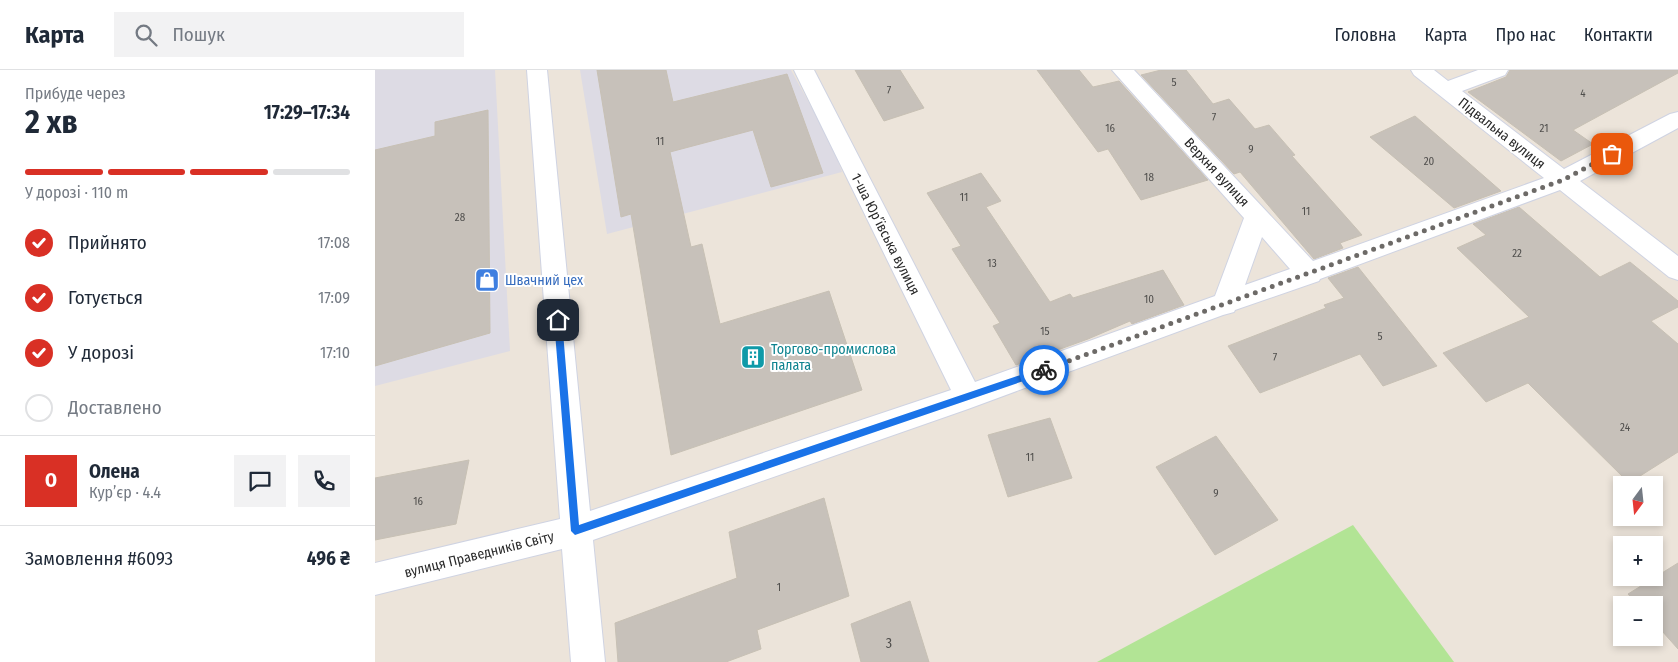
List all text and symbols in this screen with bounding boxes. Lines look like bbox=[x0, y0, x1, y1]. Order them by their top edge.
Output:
search box bbox=[114, 12, 464, 57]
text: Карта bbox=[25, 21, 84, 49]
icon: search bbox=[132, 21, 160, 49]
text: Пошук bbox=[172, 23, 225, 46]
text: Головна bbox=[1334, 24, 1396, 46]
text: Карта bbox=[1424, 24, 1467, 46]
text: Про нас bbox=[1495, 24, 1556, 46]
text: Контакти bbox=[1584, 24, 1653, 46]
house number: 5 bbox=[1171, 76, 1177, 89]
text: Прибуде через bbox=[25, 84, 126, 103]
house number: 7 bbox=[887, 84, 892, 97]
house number: 4 bbox=[1580, 87, 1586, 100]
street label: Підвальна вулиця bbox=[1455, 94, 1549, 173]
text: 17:29–17:34 bbox=[264, 101, 350, 124]
text: 2 хв bbox=[25, 103, 78, 141]
house number: 7 bbox=[1212, 111, 1217, 124]
house number: 16 bbox=[1105, 122, 1115, 135]
house number: 21 bbox=[1540, 122, 1548, 135]
pin bbox=[1591, 133, 1633, 175]
street label: Верхня вулиця bbox=[1181, 134, 1253, 210]
house number: 11 bbox=[656, 135, 664, 148]
icon: bag bbox=[1598, 140, 1626, 168]
house number: 9 bbox=[1248, 143, 1254, 156]
house number: 20 bbox=[1424, 155, 1435, 168]
street label: 1-ша Юрʼївська вулиця bbox=[848, 171, 924, 298]
house number: 18 bbox=[1144, 171, 1154, 184]
text: У дорозі · 110 m bbox=[25, 183, 128, 202]
house number: 11 bbox=[960, 191, 968, 204]
house number: 11 bbox=[1302, 205, 1310, 218]
house number: 28 bbox=[455, 211, 466, 224]
icon: check bbox=[25, 229, 53, 257]
text: Прийнято bbox=[68, 231, 147, 254]
text: 17:08 bbox=[318, 233, 350, 252]
house number: 22 bbox=[1512, 247, 1522, 260]
house number: 13 bbox=[987, 257, 997, 270]
shop icon: Швачний цех bbox=[474, 267, 500, 293]
place label: Швачний цех bbox=[505, 272, 584, 289]
icon: check bbox=[25, 284, 53, 312]
text: Готується bbox=[68, 286, 143, 309]
text: 17:09 bbox=[318, 288, 350, 307]
house number: 10 bbox=[1144, 293, 1154, 306]
pin bbox=[537, 299, 579, 341]
icon: home bbox=[544, 306, 572, 334]
house number: 15 bbox=[1040, 325, 1050, 338]
house number: 5 bbox=[1377, 330, 1383, 343]
icon: check bbox=[25, 339, 53, 367]
text: У дорозі bbox=[68, 341, 134, 364]
place label: Торгово-промислова палата bbox=[771, 341, 896, 374]
text: 17:10 bbox=[320, 343, 350, 362]
building icon: Торгово-промислова палата bbox=[740, 344, 766, 370]
courier bbox=[1019, 345, 1069, 395]
house number: 7 bbox=[1273, 351, 1278, 364]
icon: bike bbox=[1030, 356, 1058, 384]
text: Доставлено bbox=[68, 396, 162, 419]
house number: 24 bbox=[1620, 421, 1631, 434]
house number: 11 bbox=[1026, 451, 1034, 464]
button: chat bbox=[234, 455, 286, 507]
button: phone bbox=[298, 455, 350, 507]
text: Олена bbox=[89, 460, 140, 483]
text: О bbox=[45, 469, 57, 492]
north arrow bbox=[1613, 476, 1663, 526]
map controls bbox=[1613, 476, 1663, 646]
text: Кур’єр · 4.4 bbox=[89, 483, 161, 502]
house number: 9 bbox=[1213, 487, 1219, 500]
house number: 16 bbox=[413, 495, 423, 508]
street label: вулиця Праведників Світу bbox=[403, 527, 556, 581]
button: + bbox=[1613, 536, 1663, 586]
text: Замовлення #6093 bbox=[25, 547, 173, 570]
text: 496 ₴ bbox=[307, 547, 350, 570]
house number: 1 bbox=[777, 581, 781, 594]
button: − bbox=[1613, 596, 1663, 646]
house number: 3 bbox=[886, 635, 892, 652]

